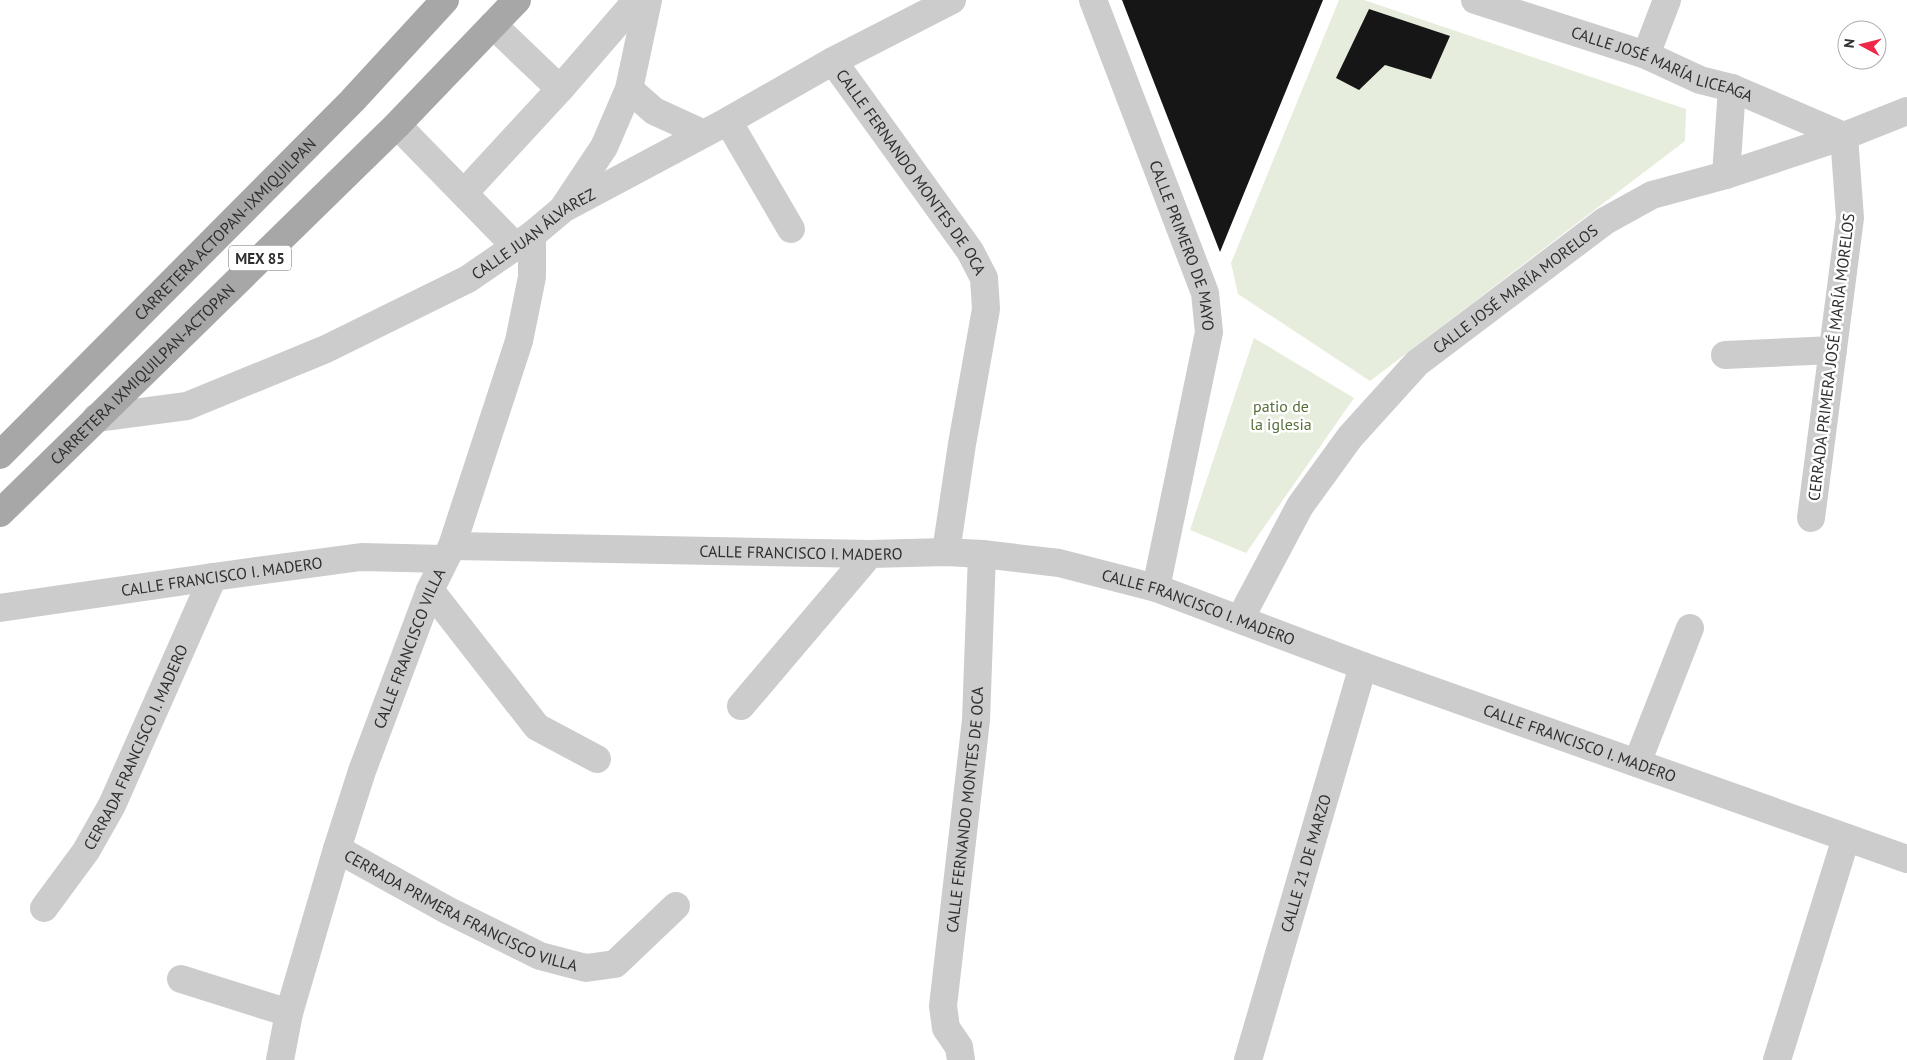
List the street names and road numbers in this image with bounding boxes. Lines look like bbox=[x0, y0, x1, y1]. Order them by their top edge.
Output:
street label: CALLE JOSÉ MARÍA LICEAGA bbox=[1569, 22, 1757, 106]
street label: CALLE FERNANDO MONTES DE OCA bbox=[832, 65, 991, 279]
street label: CARRETERA ACTOPAN-IXMIQUILPAN bbox=[130, 133, 320, 324]
street label: CALLE PRIMERO DE MAYO bbox=[1145, 157, 1219, 332]
street label: CALLE JUAN ÁLVAREZ bbox=[467, 184, 599, 284]
street label: CERRADA PRIMERA JOSÉ MARÍA MORELOS bbox=[1803, 212, 1859, 502]
street label: CALLE JOSÉ MARÍA MORELOS bbox=[1429, 220, 1602, 358]
road number: MEX 85 bbox=[229, 246, 291, 270]
street label: CARRETERA IXMIQUILPAN-ACTOPAN bbox=[46, 279, 239, 468]
street label: CALLE FRANCISCO I. MADERO bbox=[699, 541, 903, 564]
street label: CALLE FRANCISCO I. MADERO bbox=[120, 552, 324, 600]
street label: CALLE FRANCISCO VILLA bbox=[369, 564, 450, 731]
street label: CALLE FRANCISCO I. MADERO bbox=[1100, 564, 1298, 649]
street label: CERRADA FRANCISCO I. MADERO bbox=[79, 641, 192, 853]
street label: CALLE FERNANDO MONTES DE OCA bbox=[942, 686, 987, 934]
street label: CALLE FRANCISCO I. MADERO bbox=[1481, 699, 1679, 786]
street label: CALLE 21 DE MARZO bbox=[1276, 792, 1335, 935]
street label: CERRADA PRIMERA FRANCISCO VILLA bbox=[341, 845, 581, 976]

